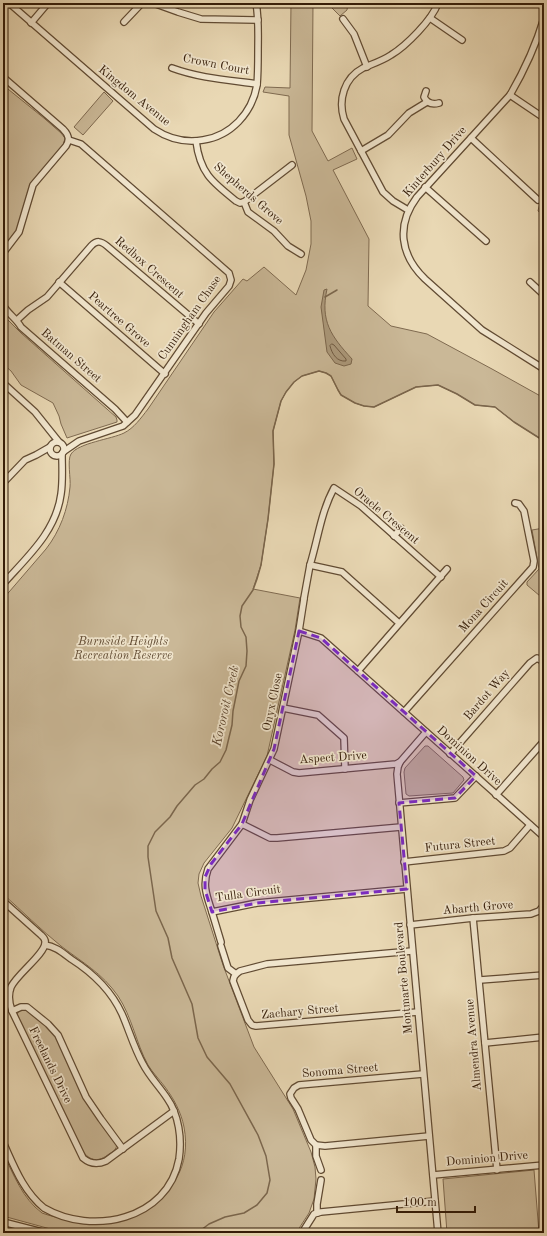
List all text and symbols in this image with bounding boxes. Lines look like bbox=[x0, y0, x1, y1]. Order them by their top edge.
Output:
street label: Crown Court bbox=[182, 53, 250, 77]
street label: Kingdom Avenue bbox=[96, 63, 173, 129]
street label: Kinterbury Drive bbox=[401, 124, 469, 200]
street label: Shepherds Grove bbox=[211, 161, 285, 228]
street label: Redbox Crescent bbox=[112, 235, 186, 301]
street label: Cunningham Chase bbox=[156, 273, 224, 362]
street label: Peartree Grove bbox=[86, 290, 153, 350]
street label: Batman Street bbox=[39, 327, 103, 385]
street label: Oracle Crescent bbox=[351, 485, 421, 547]
street label: Mona Circuit bbox=[457, 577, 511, 635]
park label: Burnside Heights Recreation Reserve bbox=[73, 636, 172, 662]
water label: Kororoit Creek bbox=[210, 664, 242, 749]
street label: Bardot Way bbox=[462, 667, 513, 723]
street label: Onyx Close bbox=[261, 672, 285, 732]
street label: Dominion Drive bbox=[434, 724, 504, 788]
street label: Aspect Drive bbox=[299, 750, 368, 766]
street label: Futura Street bbox=[424, 835, 496, 855]
street label: Tulla Circuit bbox=[214, 883, 282, 905]
street label: Abarth Grove bbox=[442, 899, 514, 917]
street label: Montmarte Boulevard bbox=[393, 921, 415, 1035]
street label: Almendra Avenue bbox=[464, 998, 484, 1092]
street label: Zachary Street bbox=[261, 1003, 339, 1021]
street label: Freelands Drive bbox=[26, 1025, 74, 1106]
street label: Sonoma Street bbox=[301, 1062, 379, 1080]
street label: Dominion Drive bbox=[445, 1149, 529, 1169]
scale bar bbox=[397, 1188, 475, 1214]
text: 100 m bbox=[403, 1197, 437, 1209]

